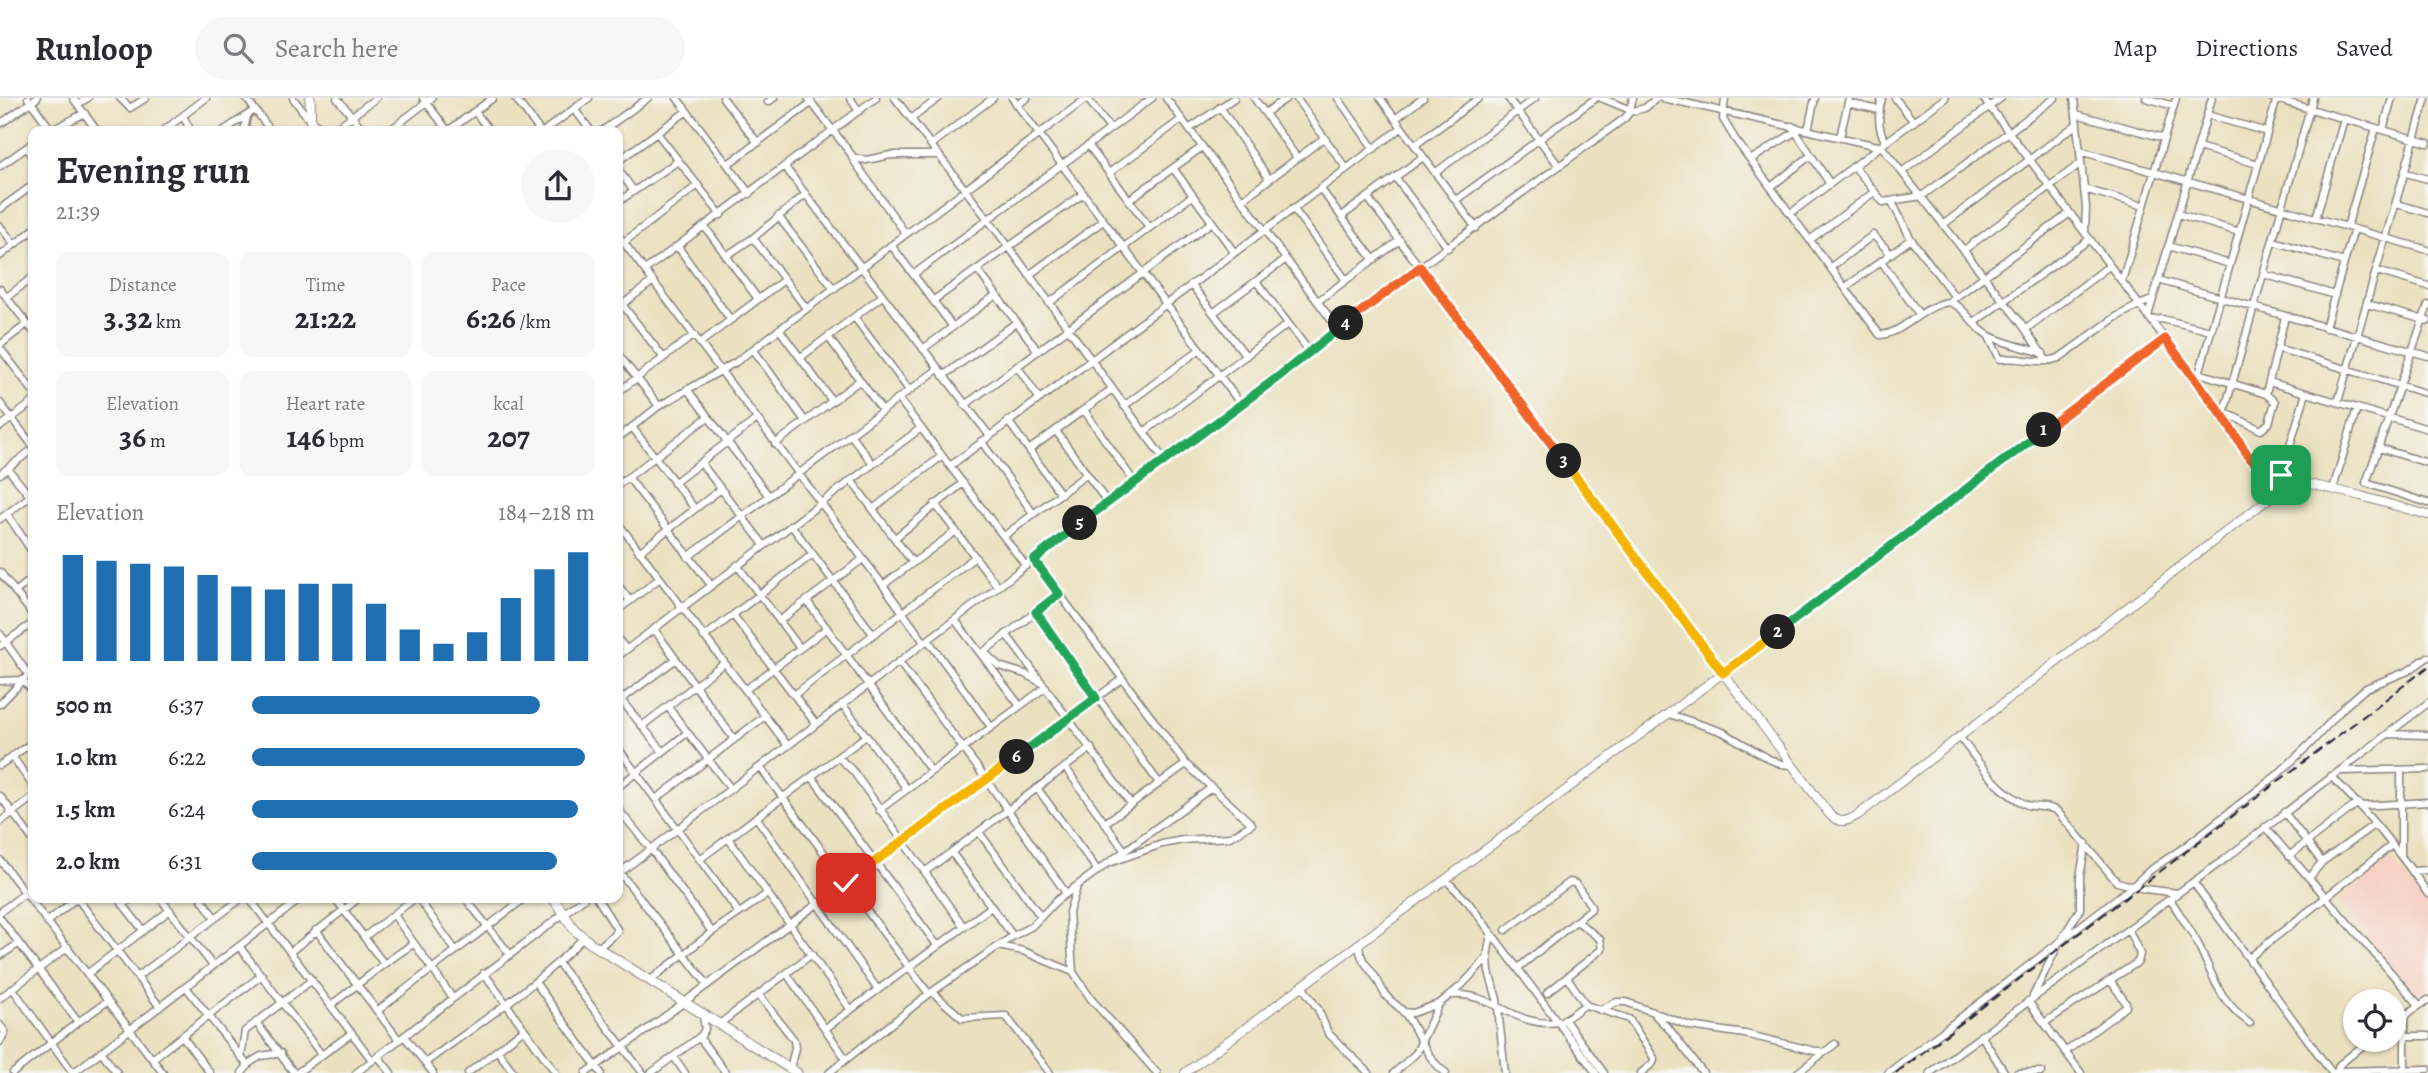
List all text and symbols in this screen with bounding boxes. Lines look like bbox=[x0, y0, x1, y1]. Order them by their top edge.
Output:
search box bbox=[195, 17, 685, 80]
text: Runloop bbox=[35, 26, 153, 71]
icon: search bbox=[219, 29, 257, 67]
text: Search here bbox=[275, 31, 398, 66]
text: Map bbox=[2113, 32, 2157, 64]
text: Directions bbox=[2195, 32, 2298, 64]
text: Saved bbox=[2336, 32, 2393, 64]
text: Evening run bbox=[56, 144, 250, 196]
button: share bbox=[521, 149, 595, 223]
text: 21:39 bbox=[56, 196, 100, 227]
text: Distance bbox=[108, 272, 177, 298]
text: Time bbox=[306, 272, 345, 298]
text: Pace bbox=[491, 272, 526, 298]
text: 3.32 bbox=[104, 298, 152, 338]
text: 21:22 bbox=[295, 298, 356, 338]
text: 6:26 bbox=[466, 298, 516, 338]
pin: 4 bbox=[1328, 306, 1364, 341]
text: km bbox=[152, 309, 181, 335]
text: /km bbox=[516, 309, 551, 335]
text: 4 bbox=[1341, 309, 1350, 335]
text: Elevation bbox=[106, 391, 179, 417]
text: Heart rate bbox=[286, 391, 365, 417]
text: kcal bbox=[493, 391, 524, 417]
pin: 1 bbox=[2026, 412, 2062, 448]
text: 1 bbox=[2040, 416, 2047, 442]
text: 36 bbox=[119, 417, 146, 457]
text: 146 bbox=[286, 417, 325, 457]
text: 207 bbox=[487, 417, 530, 457]
text: m bbox=[146, 428, 166, 454]
text: bpm bbox=[325, 428, 365, 454]
pin: 3 bbox=[1546, 444, 1582, 478]
pin bbox=[2251, 445, 2311, 505]
text: 3 bbox=[1559, 447, 1568, 473]
icon: arrive bbox=[2262, 456, 2300, 494]
text: Elevation bbox=[56, 497, 144, 528]
text: 184–218 m bbox=[498, 497, 595, 528]
pin: 5 bbox=[1062, 506, 1098, 540]
text: 5 bbox=[1075, 509, 1084, 535]
pin: 2 bbox=[1760, 614, 1796, 650]
text: 2 bbox=[1773, 618, 1782, 644]
text: 500 m bbox=[56, 690, 112, 721]
text: 6:37 bbox=[168, 690, 203, 721]
pin: 6 bbox=[1000, 740, 1034, 774]
text: 1.0 km bbox=[56, 742, 117, 773]
text: 6:22 bbox=[168, 742, 206, 773]
text: 6 bbox=[1012, 743, 1021, 769]
text: 1.5 km bbox=[56, 794, 116, 825]
text: 6:24 bbox=[168, 794, 205, 825]
text: 2.0 km bbox=[56, 846, 120, 877]
text: 6:31 bbox=[168, 846, 202, 877]
pin bbox=[816, 853, 876, 913]
icon: check bbox=[827, 864, 865, 902]
map controls bbox=[2343, 989, 2406, 1052]
button: locate bbox=[2343, 989, 2406, 1052]

